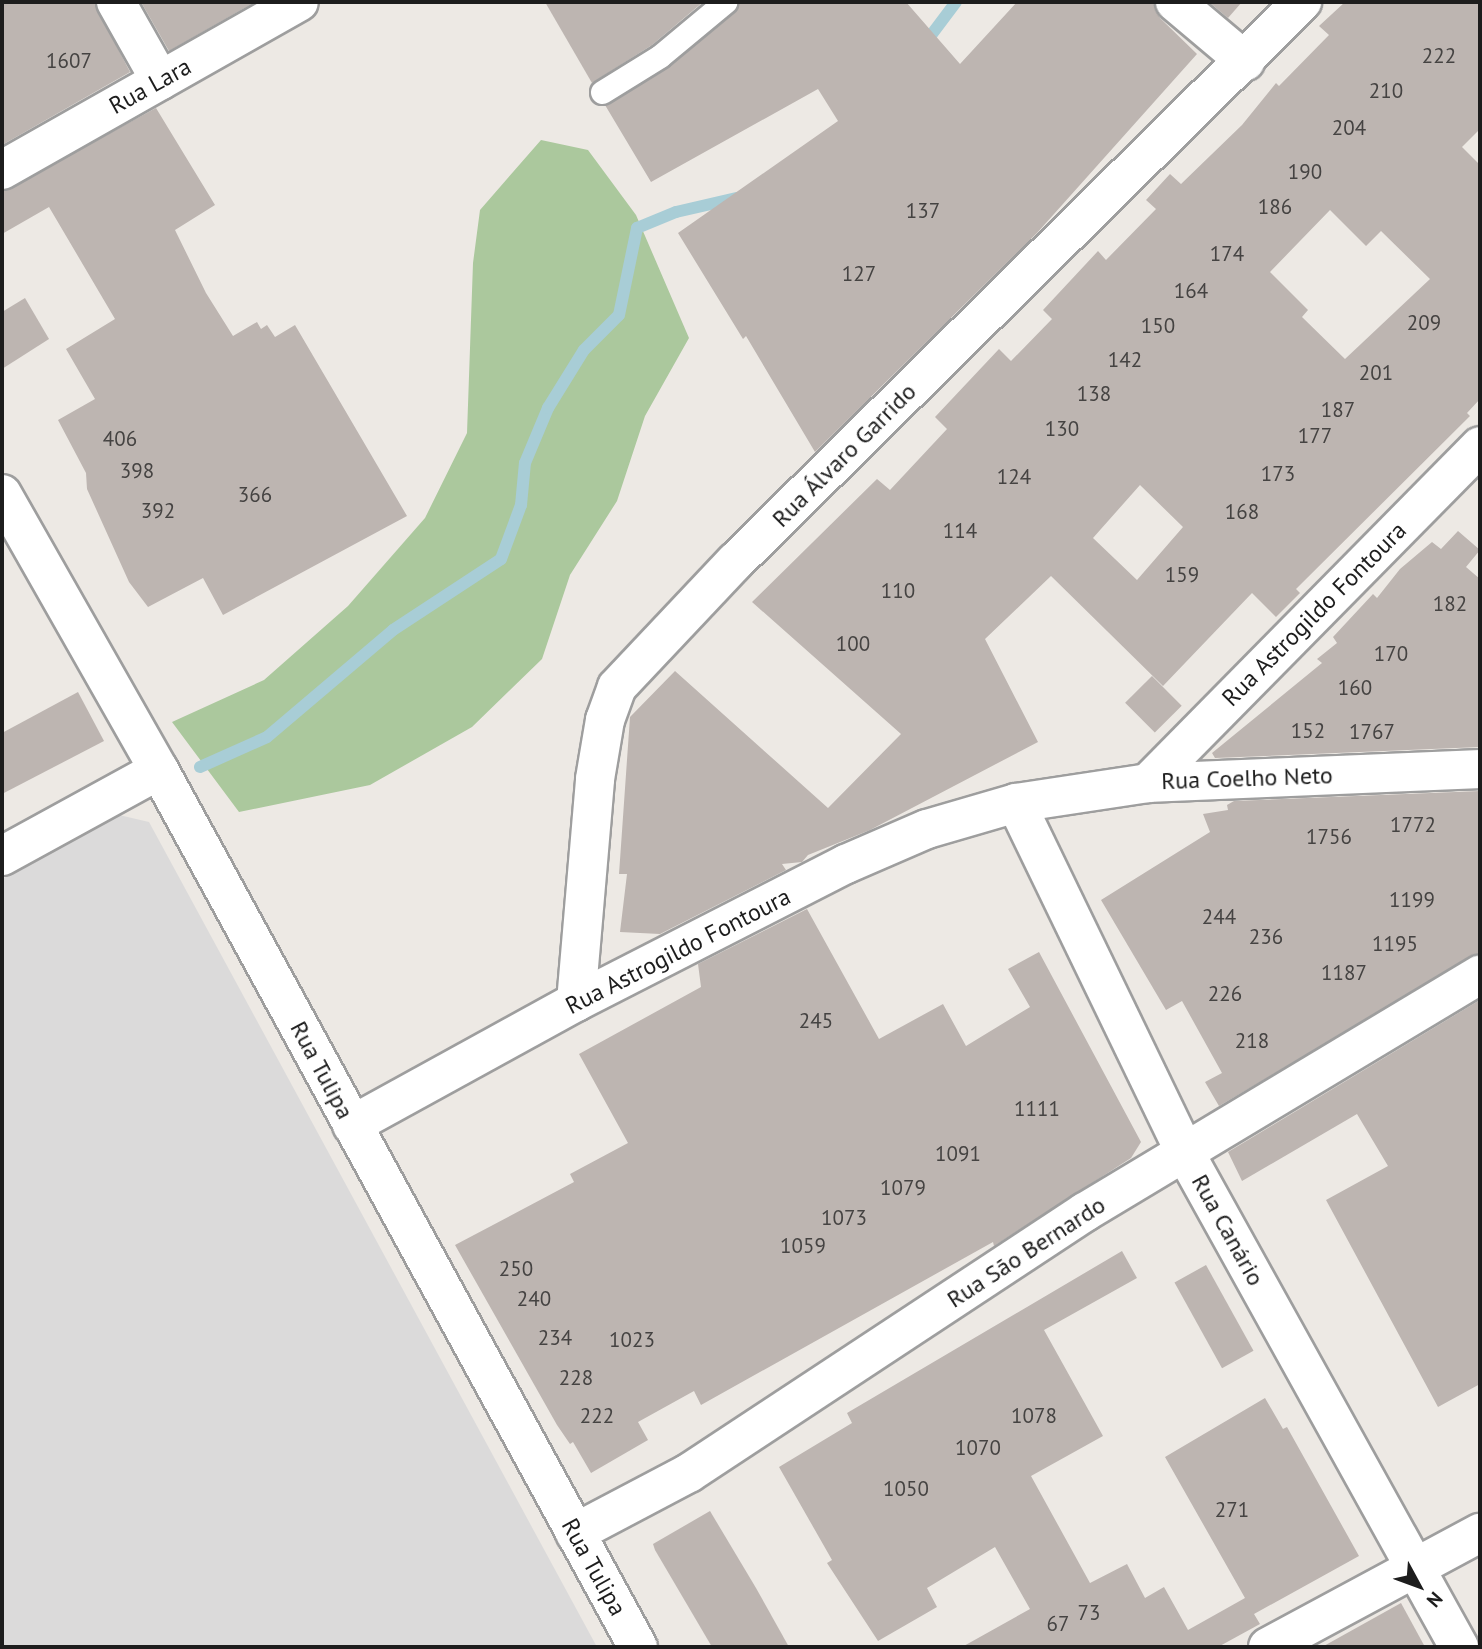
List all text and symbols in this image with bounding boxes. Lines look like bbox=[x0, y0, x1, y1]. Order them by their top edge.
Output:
house number: 222 bbox=[1422, 43, 1456, 69]
house number: 1607 bbox=[46, 48, 92, 74]
street label: Rua Lara bbox=[104, 52, 196, 120]
house number: 210 bbox=[1369, 78, 1403, 104]
house number: 204 bbox=[1332, 115, 1366, 141]
house number: 190 bbox=[1288, 159, 1322, 185]
house number: 186 bbox=[1258, 194, 1292, 220]
house number: 137 bbox=[906, 198, 940, 224]
house number: 174 bbox=[1210, 241, 1244, 267]
house number: 127 bbox=[842, 261, 876, 287]
house number: 164 bbox=[1174, 278, 1208, 304]
house number: 209 bbox=[1407, 310, 1441, 336]
house number: 150 bbox=[1141, 313, 1175, 339]
house number: 142 bbox=[1108, 347, 1142, 373]
house number: 201 bbox=[1359, 360, 1393, 386]
street label: Rua Álvaro Garrido bbox=[766, 377, 922, 533]
house number: 138 bbox=[1077, 381, 1111, 407]
house number: 187 bbox=[1321, 397, 1355, 423]
house number: 130 bbox=[1045, 416, 1079, 442]
house number: 177 bbox=[1298, 423, 1332, 449]
house number: 406 bbox=[103, 426, 137, 452]
house number: 398 bbox=[120, 458, 154, 484]
house number: 173 bbox=[1261, 461, 1295, 487]
house number: 124 bbox=[997, 464, 1031, 490]
house number: 366 bbox=[238, 482, 272, 508]
house number: 392 bbox=[141, 498, 175, 524]
house number: 168 bbox=[1225, 499, 1259, 525]
street label: Rua Astrogildo Fontoura bbox=[1216, 516, 1412, 712]
house number: 114 bbox=[943, 518, 977, 544]
house number: 159 bbox=[1165, 562, 1199, 588]
house number: 110 bbox=[881, 578, 915, 604]
house number: 182 bbox=[1433, 591, 1467, 617]
house number: 100 bbox=[836, 631, 870, 657]
house number: 170 bbox=[1374, 641, 1408, 667]
house number: 160 bbox=[1338, 675, 1372, 701]
house number: 152 bbox=[1291, 718, 1325, 744]
house number: 1767 bbox=[1349, 719, 1395, 745]
street label: Rua Coelho Neto bbox=[1161, 761, 1333, 795]
house number: 1772 bbox=[1390, 812, 1436, 838]
house number: 1756 bbox=[1306, 824, 1352, 850]
street label: Rua Astrogildo Fontoura bbox=[560, 882, 796, 1020]
house number: 1199 bbox=[1389, 887, 1435, 913]
house number: 244 bbox=[1202, 904, 1236, 930]
house number: 236 bbox=[1249, 924, 1283, 950]
house number: 1195 bbox=[1372, 931, 1418, 957]
house number: 1187 bbox=[1321, 960, 1367, 986]
house number: 226 bbox=[1208, 981, 1242, 1007]
house number: 245 bbox=[799, 1008, 833, 1034]
street label: Rua Tulipa bbox=[284, 1016, 360, 1124]
house number: 218 bbox=[1235, 1028, 1269, 1054]
house number: 1111 bbox=[1014, 1096, 1060, 1122]
house number: 1091 bbox=[935, 1141, 981, 1167]
street label: Rua Canário bbox=[1186, 1169, 1270, 1291]
house number: 1079 bbox=[880, 1175, 926, 1201]
street label: Rua São Bernardo bbox=[942, 1190, 1110, 1314]
house number: 1073 bbox=[821, 1205, 867, 1231]
house number: 1059 bbox=[780, 1233, 826, 1259]
house number: 250 bbox=[499, 1256, 533, 1282]
house number: 240 bbox=[517, 1286, 551, 1312]
house number: 234 bbox=[538, 1325, 572, 1351]
house number: 1023 bbox=[609, 1327, 655, 1353]
house number: 228 bbox=[559, 1365, 593, 1391]
house number: 222 bbox=[580, 1403, 614, 1429]
house number: 1078 bbox=[1011, 1403, 1057, 1429]
house number: 1070 bbox=[955, 1435, 1001, 1461]
house number: 1050 bbox=[883, 1476, 929, 1502]
house number: 271 bbox=[1215, 1497, 1249, 1523]
street label: Rua Tulipa bbox=[555, 1513, 633, 1621]
north arrow bbox=[1384, 1551, 1454, 1621]
text: N bbox=[1422, 1587, 1448, 1612]
house number: 73 bbox=[1078, 1600, 1100, 1626]
house number: 67 bbox=[1047, 1611, 1069, 1637]

